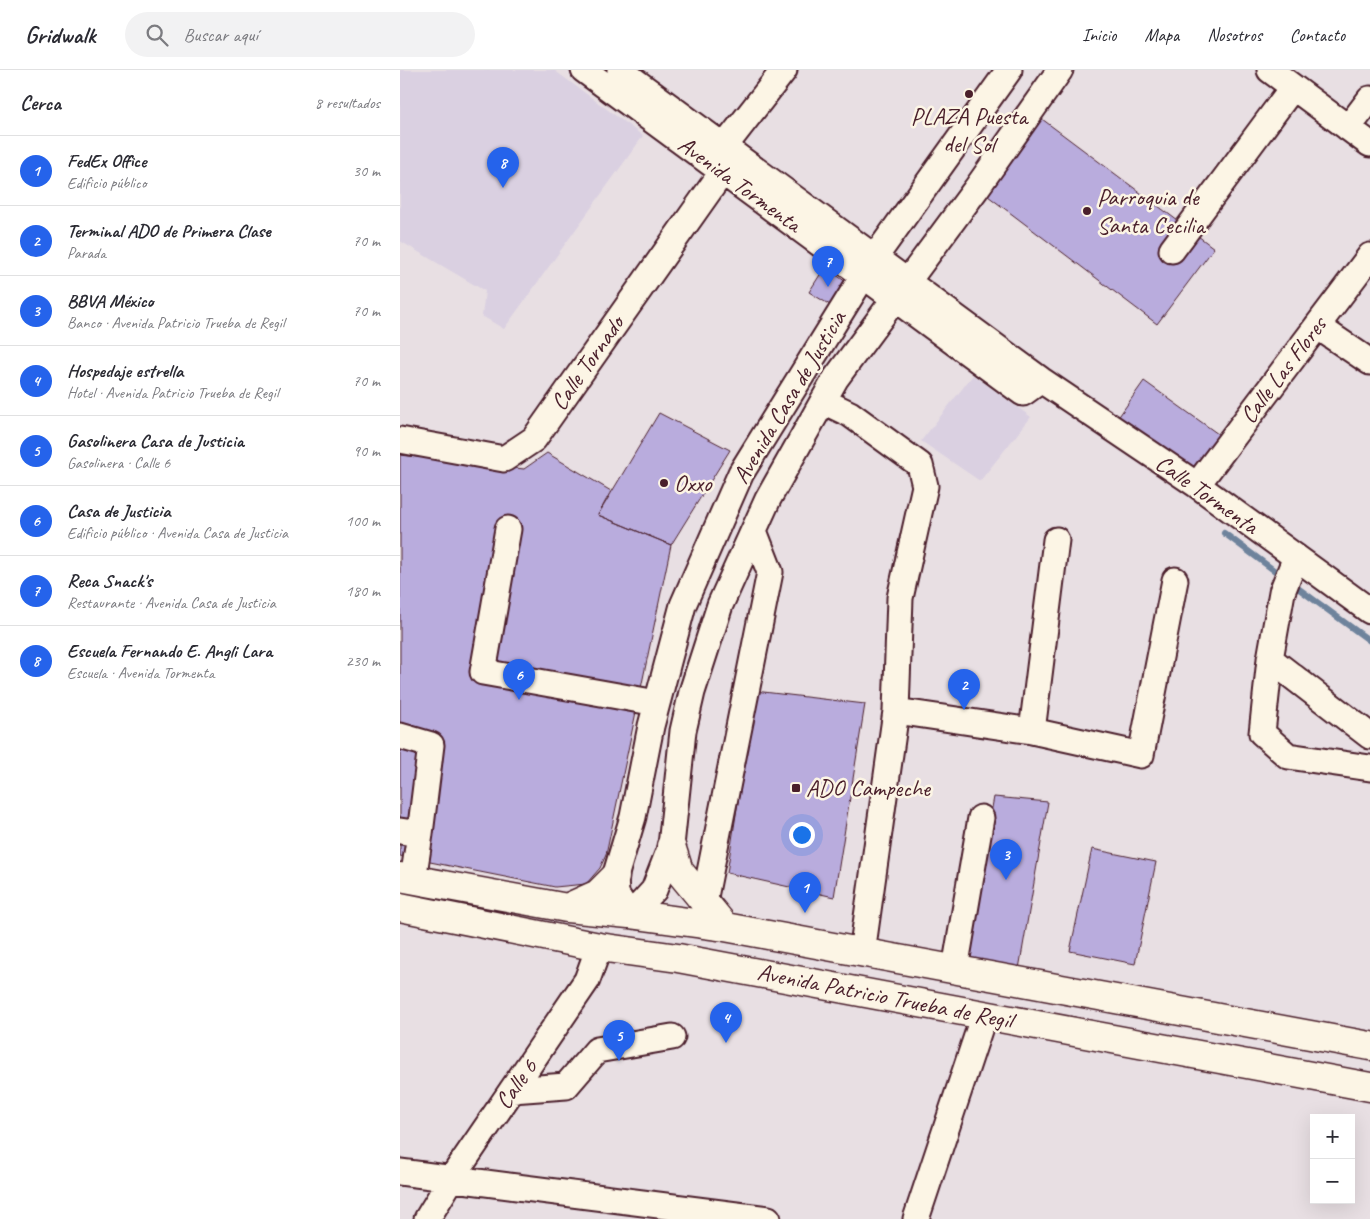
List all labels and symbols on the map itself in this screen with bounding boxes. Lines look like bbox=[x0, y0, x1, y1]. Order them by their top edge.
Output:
marker: PLAZA Puesta del Sol bbox=[963, 88, 975, 100]
place label: PLAZA Puesta del Sol bbox=[911, 101, 1029, 159]
street label: Avenida Tormenta bbox=[673, 129, 809, 240]
pin: 8 bbox=[487, 147, 519, 188]
place label: Parroquia de Santa Cecilia bbox=[1097, 182, 1206, 240]
marker: Parroquia de Santa Cecilia bbox=[1081, 205, 1093, 217]
pin: 7 bbox=[812, 246, 844, 287]
street label: Avenida Casa de Justicia bbox=[726, 304, 853, 489]
street label: Calle Tornado bbox=[544, 308, 632, 416]
street label: Calle Las Flores bbox=[1233, 309, 1334, 429]
street label: Calle Tormenta bbox=[1150, 448, 1266, 541]
place label: Oxxo bbox=[674, 468, 713, 498]
marker: Oxxo bbox=[658, 477, 670, 489]
pin: 6 bbox=[503, 659, 535, 700]
pin: 2 bbox=[948, 669, 980, 710]
place label: ADO Campeche bbox=[806, 773, 932, 803]
marker: ADO Campeche bbox=[790, 782, 802, 794]
your location bbox=[789, 822, 815, 848]
pin: 3 bbox=[990, 839, 1022, 880]
pin: 1 bbox=[789, 872, 821, 913]
street label: Avenida Patricio Trueba de Regil bbox=[755, 957, 1019, 1036]
pin: 4 bbox=[710, 1002, 742, 1043]
pin: 5 bbox=[603, 1020, 635, 1061]
street label: Calle 6 bbox=[488, 1052, 545, 1115]

